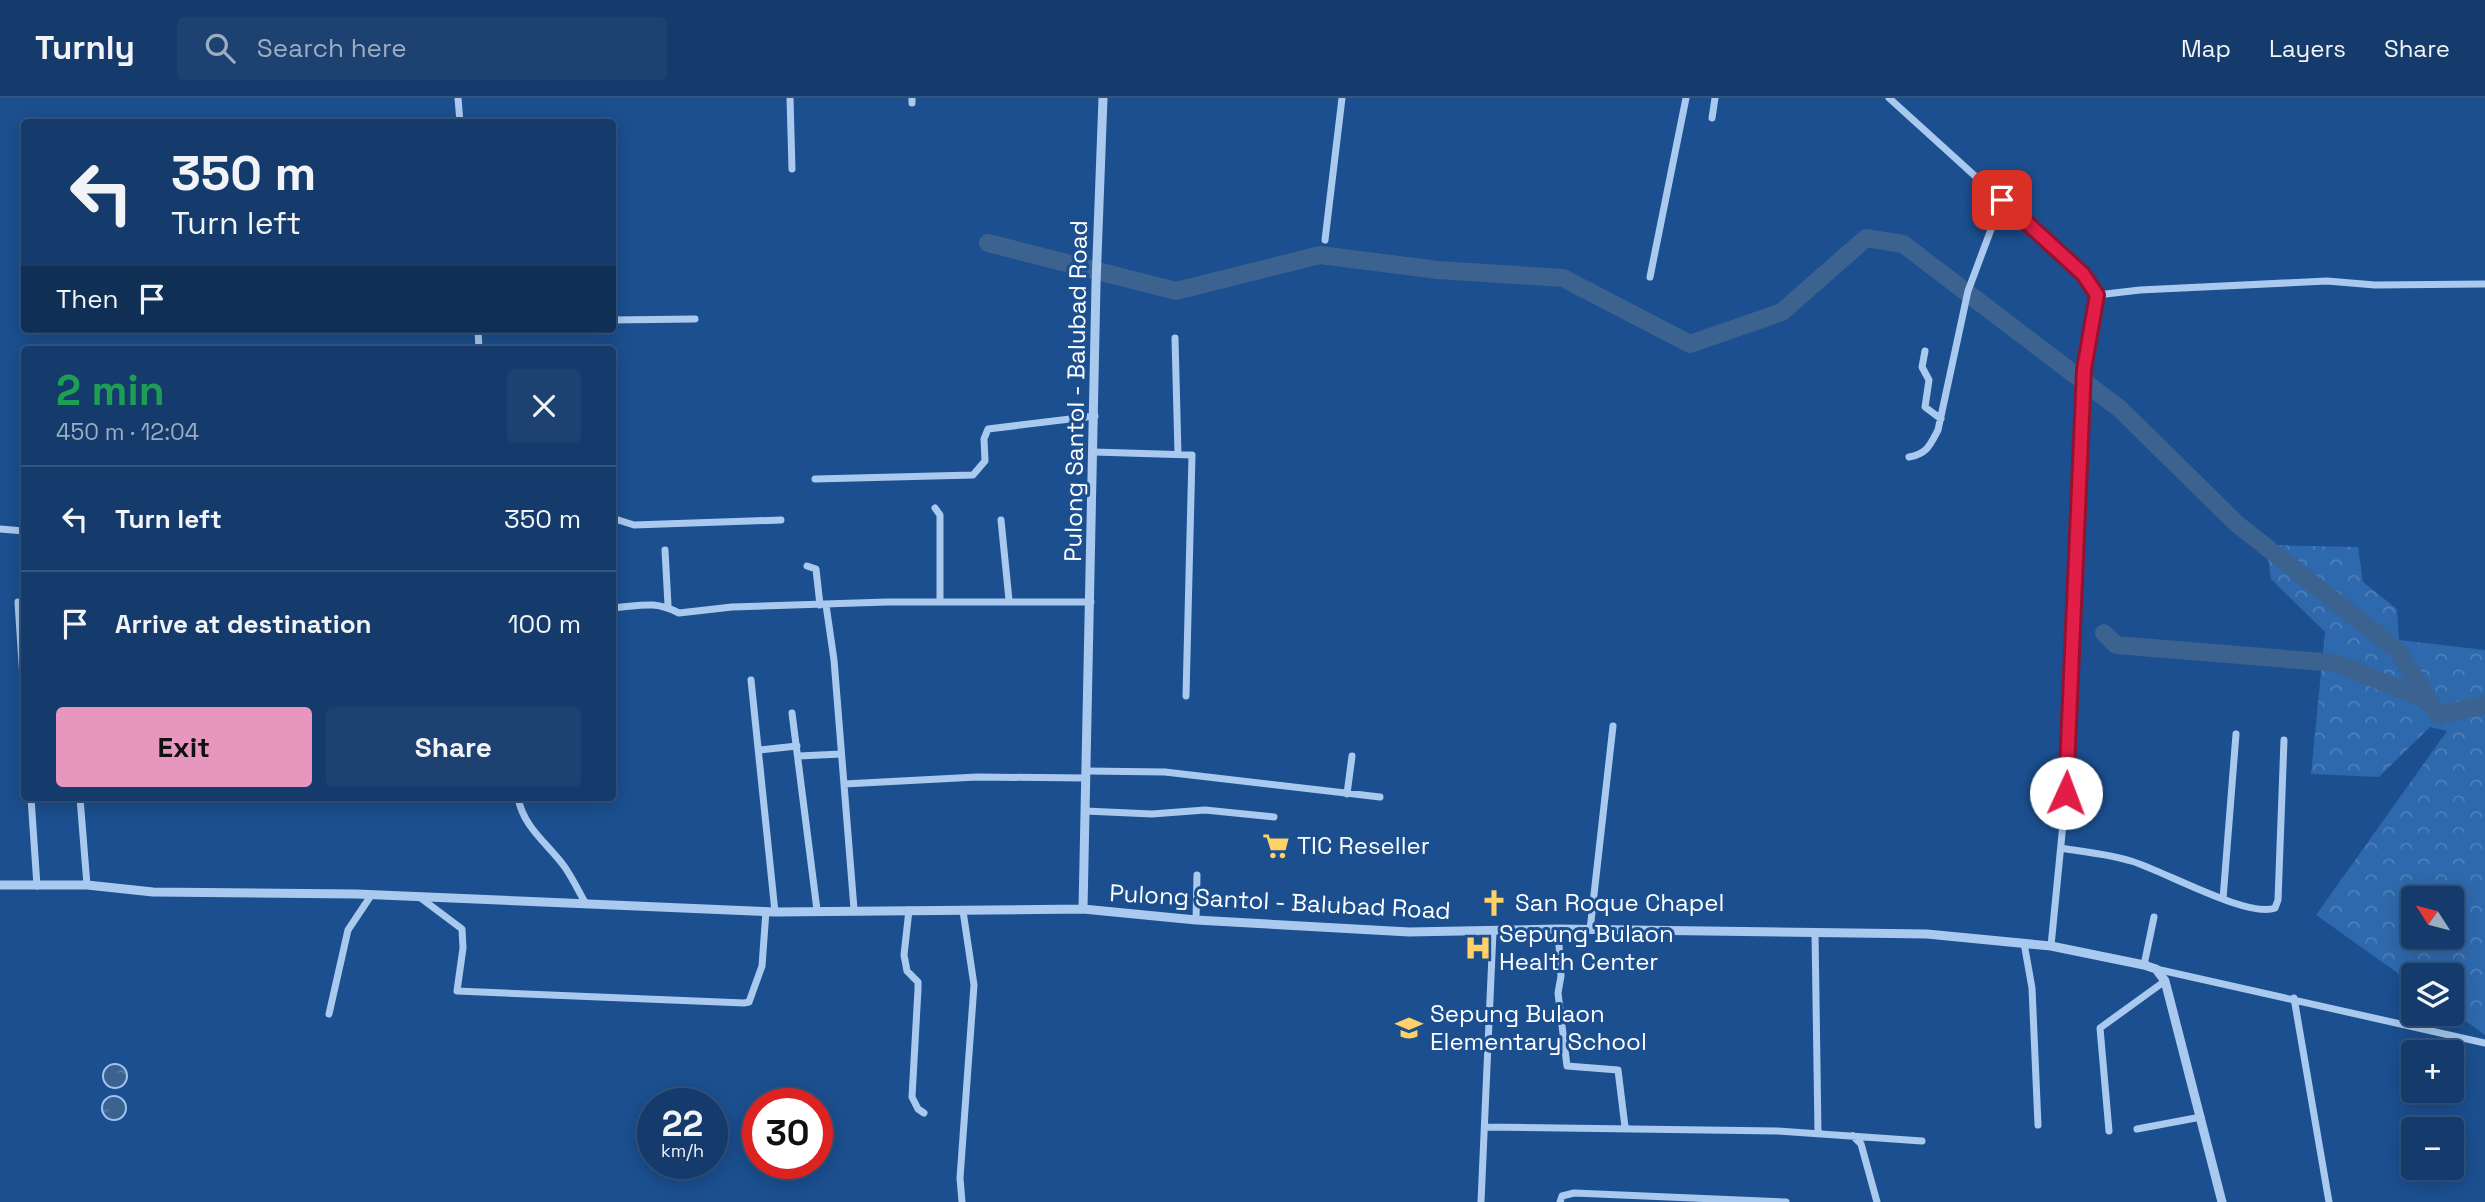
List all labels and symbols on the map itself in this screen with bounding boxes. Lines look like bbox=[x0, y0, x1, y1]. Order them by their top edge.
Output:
pin bbox=[1972, 170, 2032, 230]
street label: Pulong Santol - Balubad Road bbox=[1057, 220, 1094, 562]
position arrow bbox=[2029, 756, 2103, 830]
place label: TIC Reseller bbox=[1297, 830, 1430, 861]
supermarket icon: TIC Reseller bbox=[1261, 831, 1291, 861]
street label: Pulong Santol - Balubad Road bbox=[1109, 877, 1452, 926]
north arrow bbox=[2401, 886, 2464, 948]
place label: San Roque Chapel bbox=[1515, 887, 1724, 918]
church icon: San Roque Chapel bbox=[1479, 888, 1509, 918]
place label: Sepung Bulaon Health Center bbox=[1499, 918, 1674, 977]
hospital icon: Sepung Bulaon Health Center bbox=[1463, 933, 1493, 963]
place label: Sepung Bulaon Elementary School bbox=[1430, 998, 1647, 1057]
school or university icon: Sepung Bulaon Elementary School bbox=[1394, 1013, 1424, 1043]
speed limit sign: 30 bbox=[742, 1088, 833, 1179]

